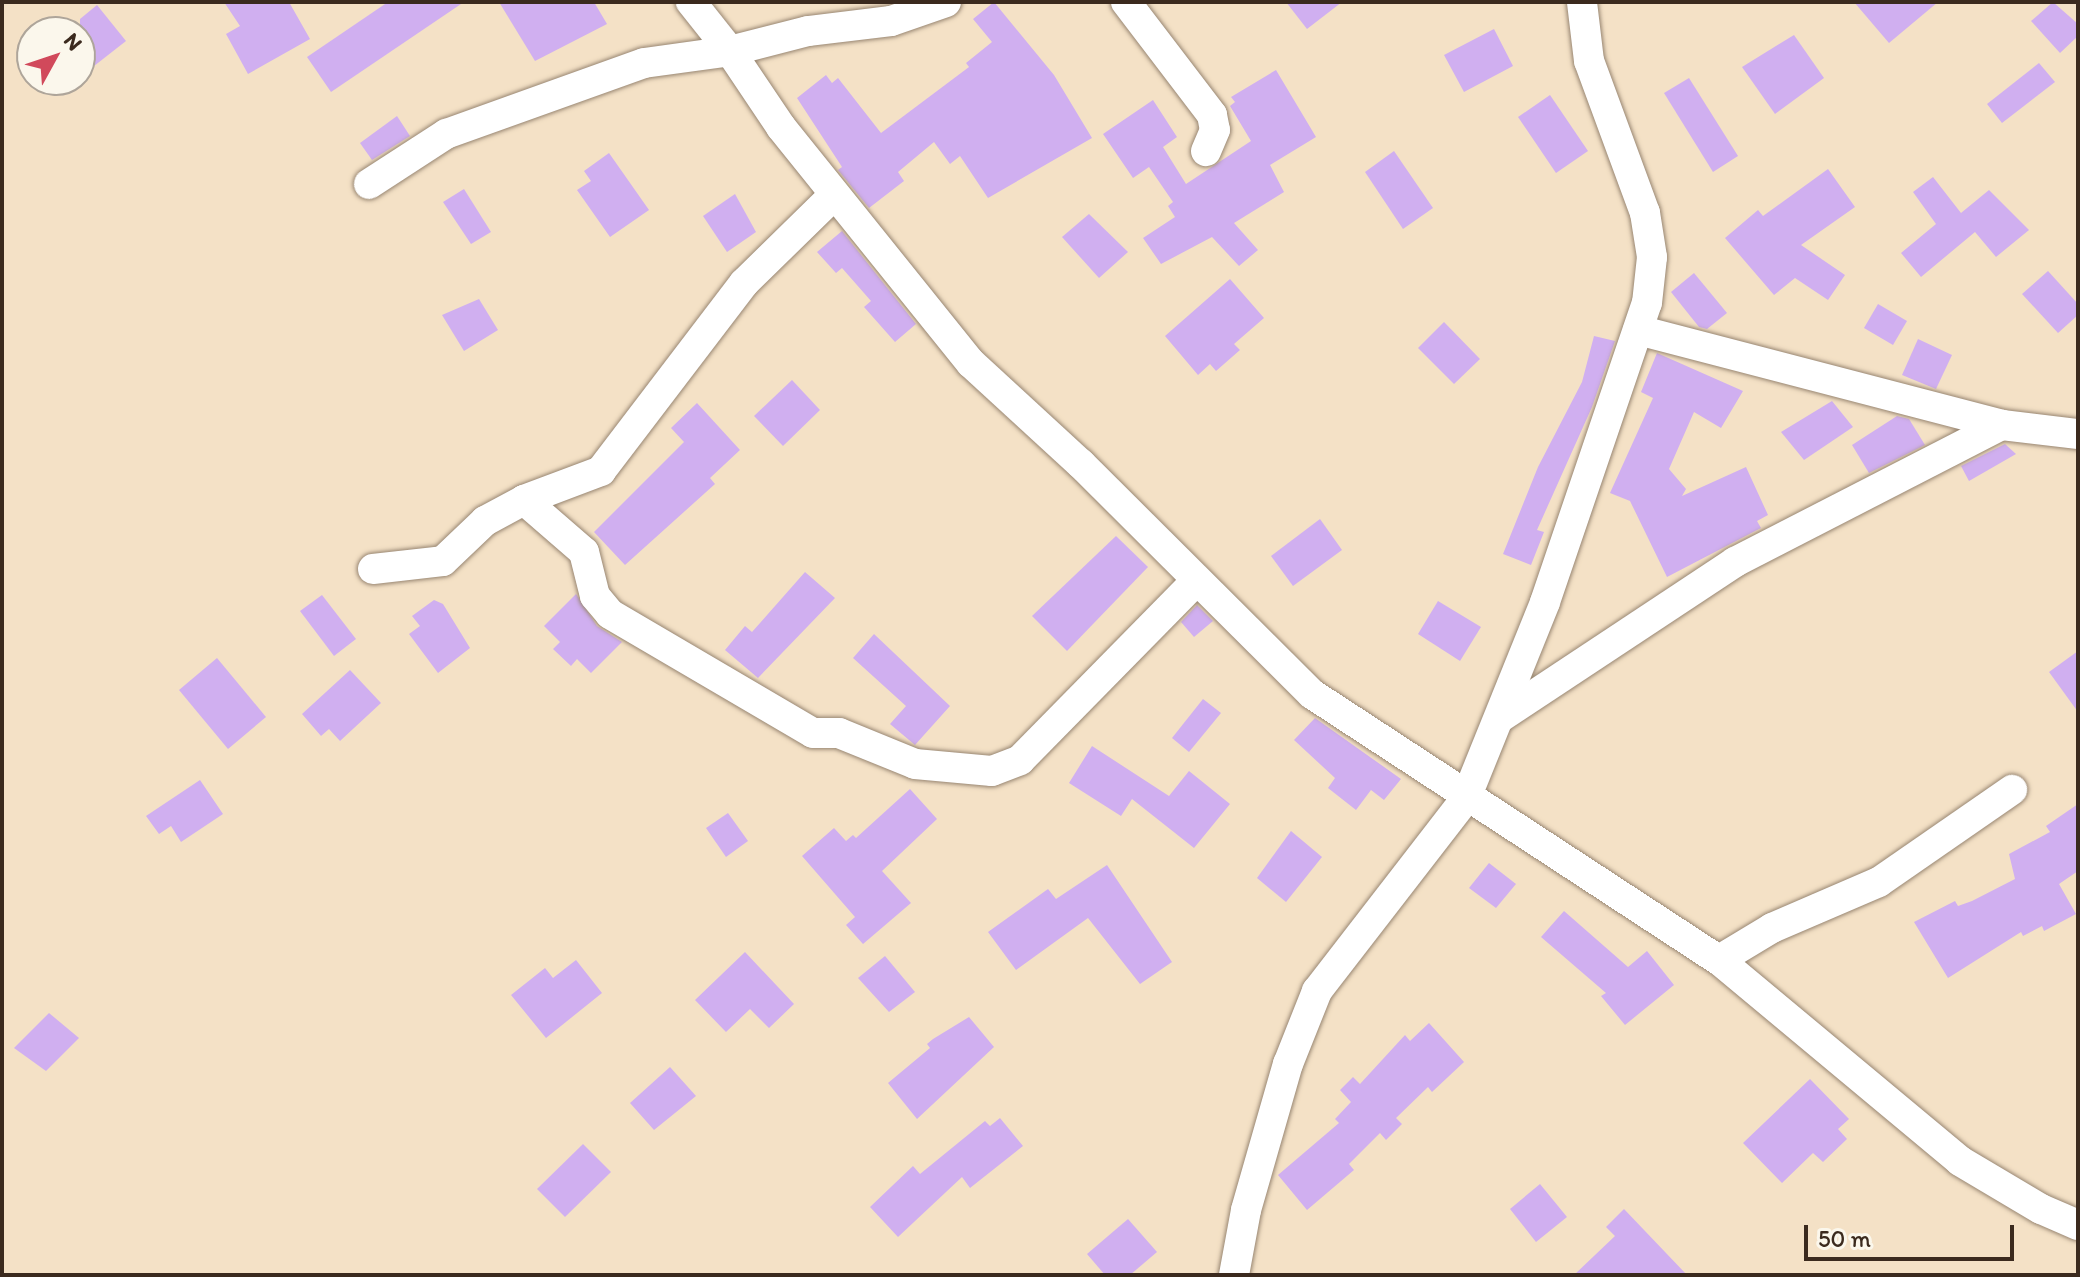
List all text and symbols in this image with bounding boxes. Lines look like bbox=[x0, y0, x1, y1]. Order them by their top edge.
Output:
north arrow bbox=[16, 16, 96, 96]
text: N bbox=[58, 27, 88, 56]
scale bar bbox=[1808, 1209, 2018, 1259]
text: 50 m bbox=[1818, 1224, 1871, 1253]

